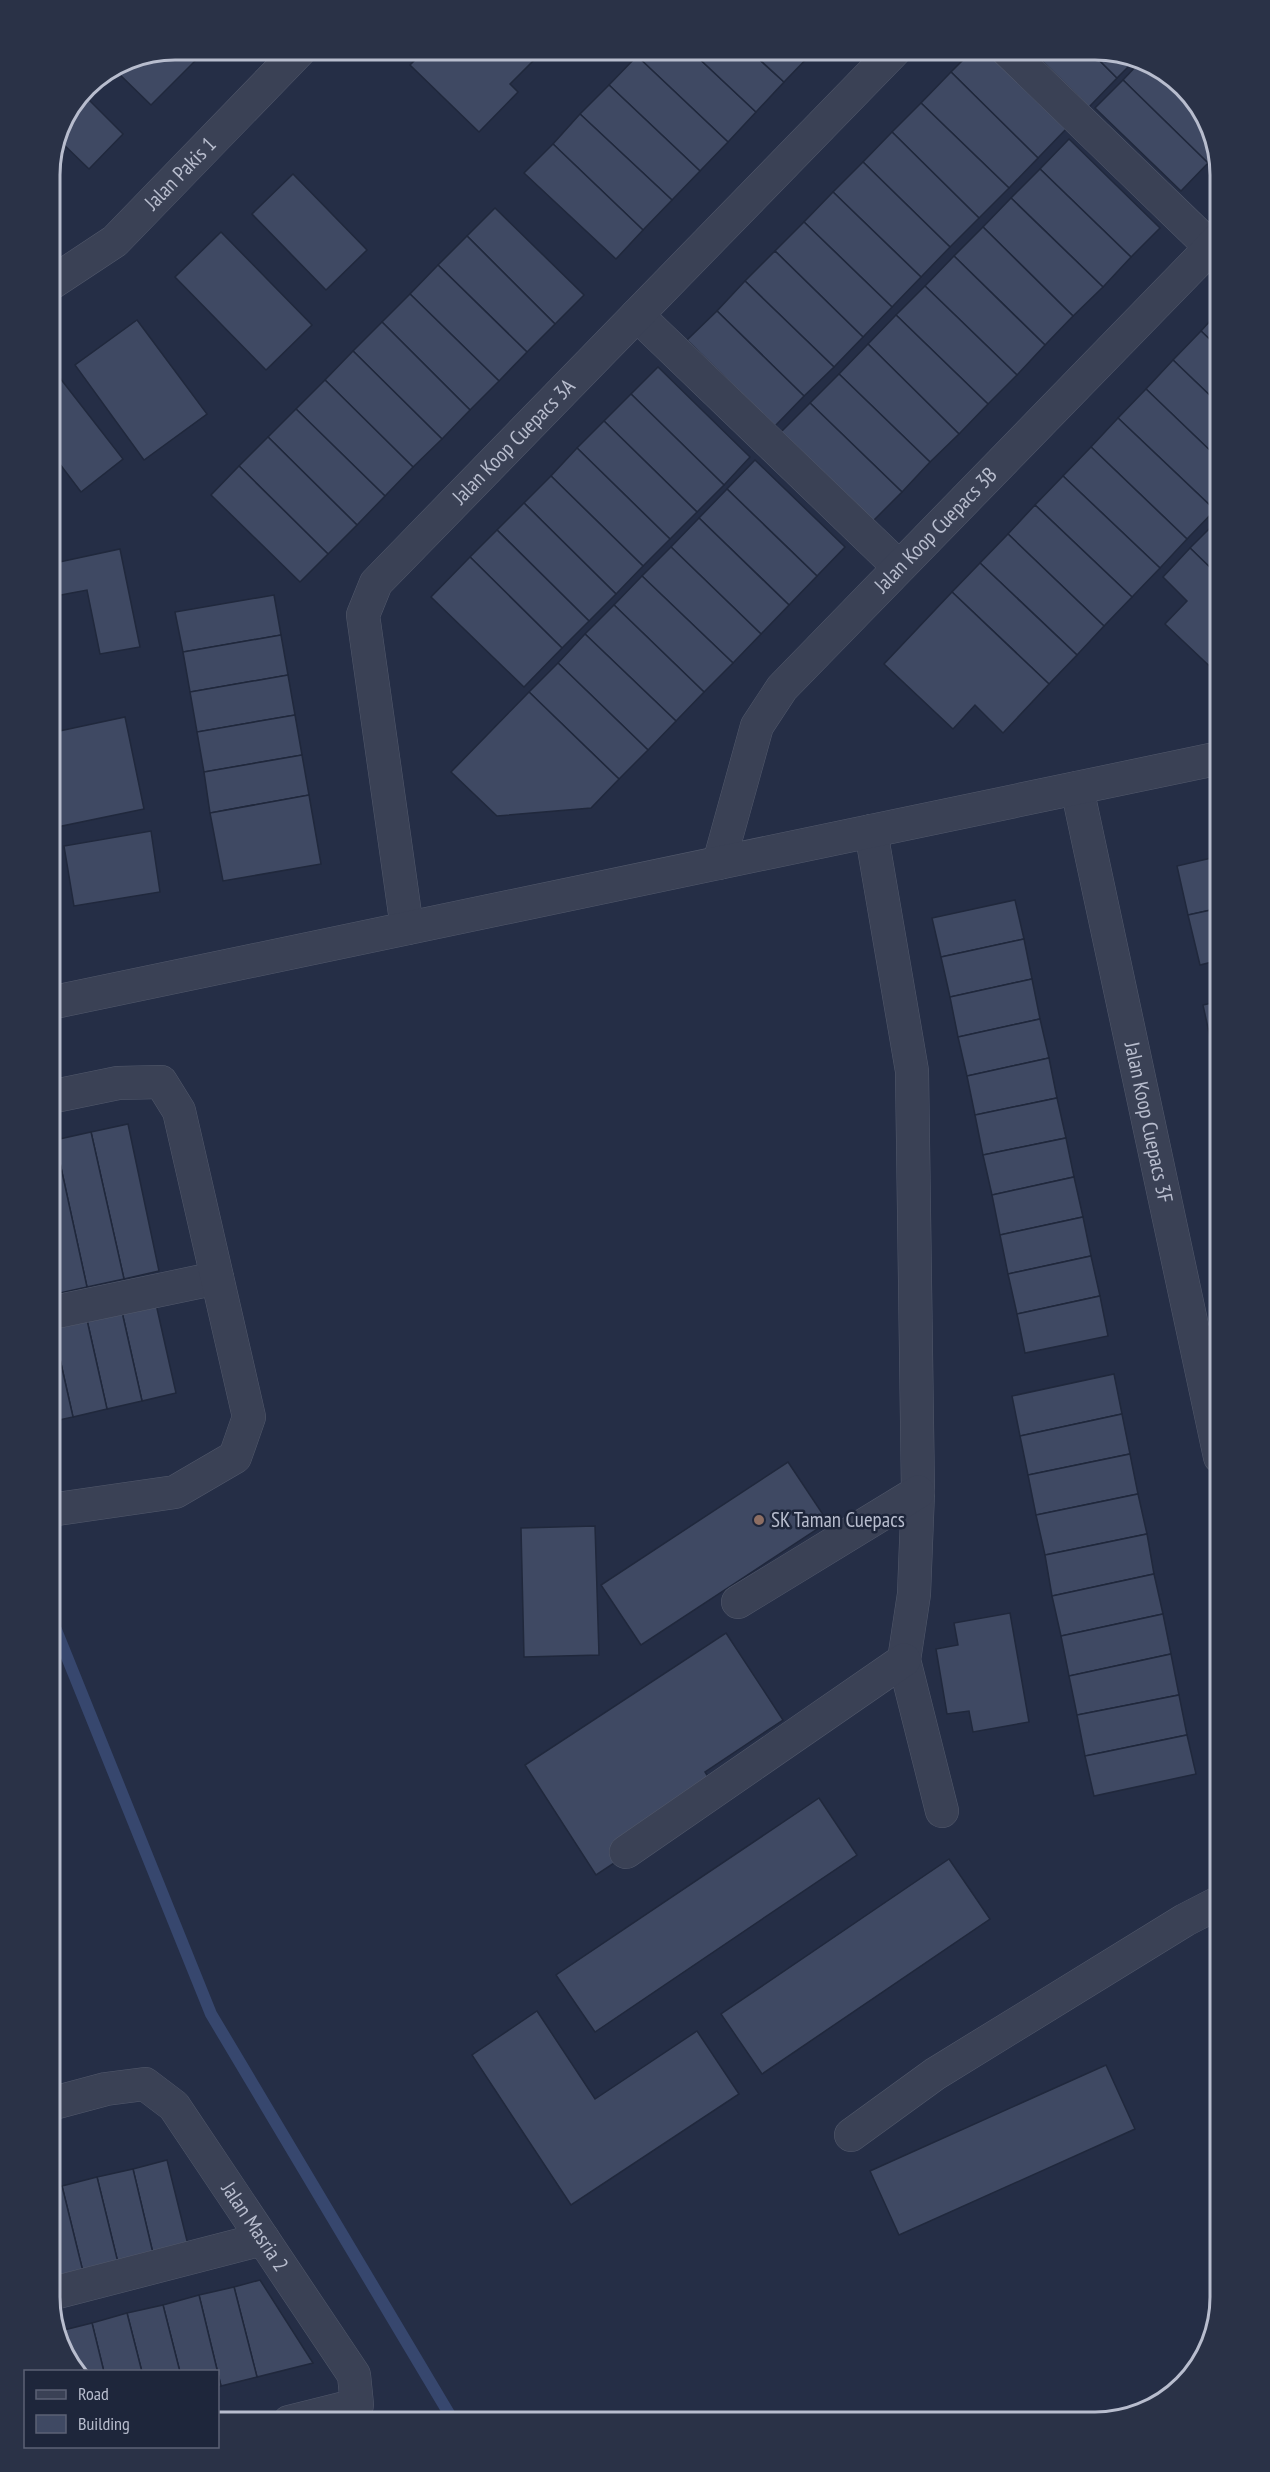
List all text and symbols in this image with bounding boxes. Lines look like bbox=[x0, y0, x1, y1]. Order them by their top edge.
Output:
street label: Jalan Pakis 1 bbox=[138, 131, 222, 216]
street label: Jalan Koop Cuepacs 3A bbox=[445, 373, 581, 510]
street label: Jalan Koop Cuepacs 3B bbox=[867, 461, 1003, 599]
street label: Jalan Koop Cuepacs 3F bbox=[1118, 1039, 1179, 1205]
place label: SK Taman Cuepacs bbox=[771, 1506, 905, 1533]
marker: SK Taman Cuepacs bbox=[752, 1513, 766, 1527]
street label: Jalan Masria 2 bbox=[215, 2176, 295, 2276]
legend bbox=[24, 2370, 219, 2448]
text: Road bbox=[78, 2382, 109, 2405]
text: Building bbox=[78, 2412, 130, 2435]

